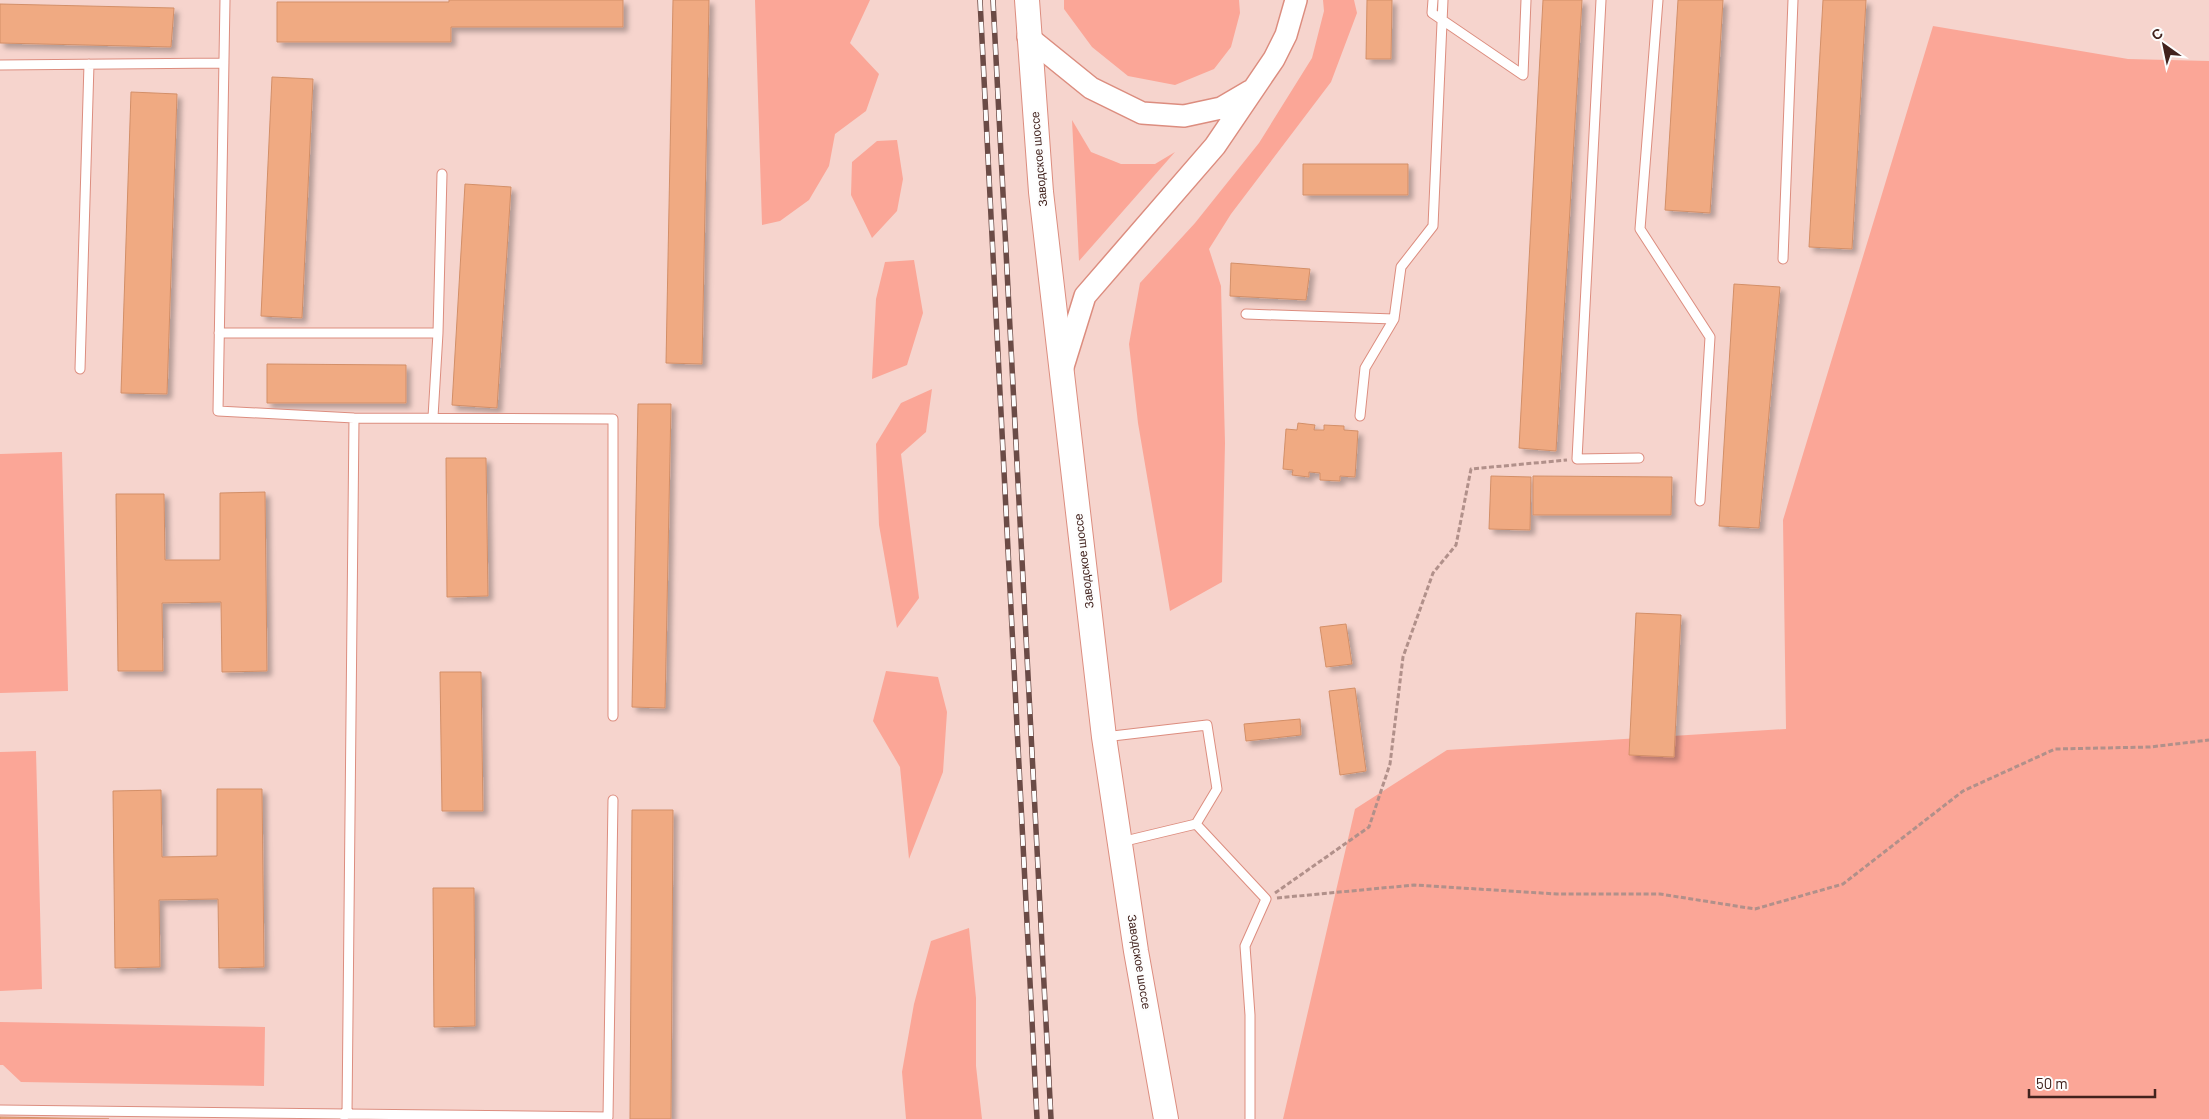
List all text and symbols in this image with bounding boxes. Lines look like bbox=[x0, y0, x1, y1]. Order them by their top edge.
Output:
north arrow bbox=[2139, 20, 2189, 70]
text: С bbox=[2148, 24, 2166, 44]
street label: Заводское шоссе bbox=[1027, 110, 1050, 207]
street label: Заводское шоссе bbox=[1070, 512, 1097, 609]
street label: Заводское шоссе bbox=[1125, 913, 1154, 1011]
scale bar bbox=[2029, 1066, 2155, 1098]
text: 50 m bbox=[2036, 1074, 2068, 1092]

